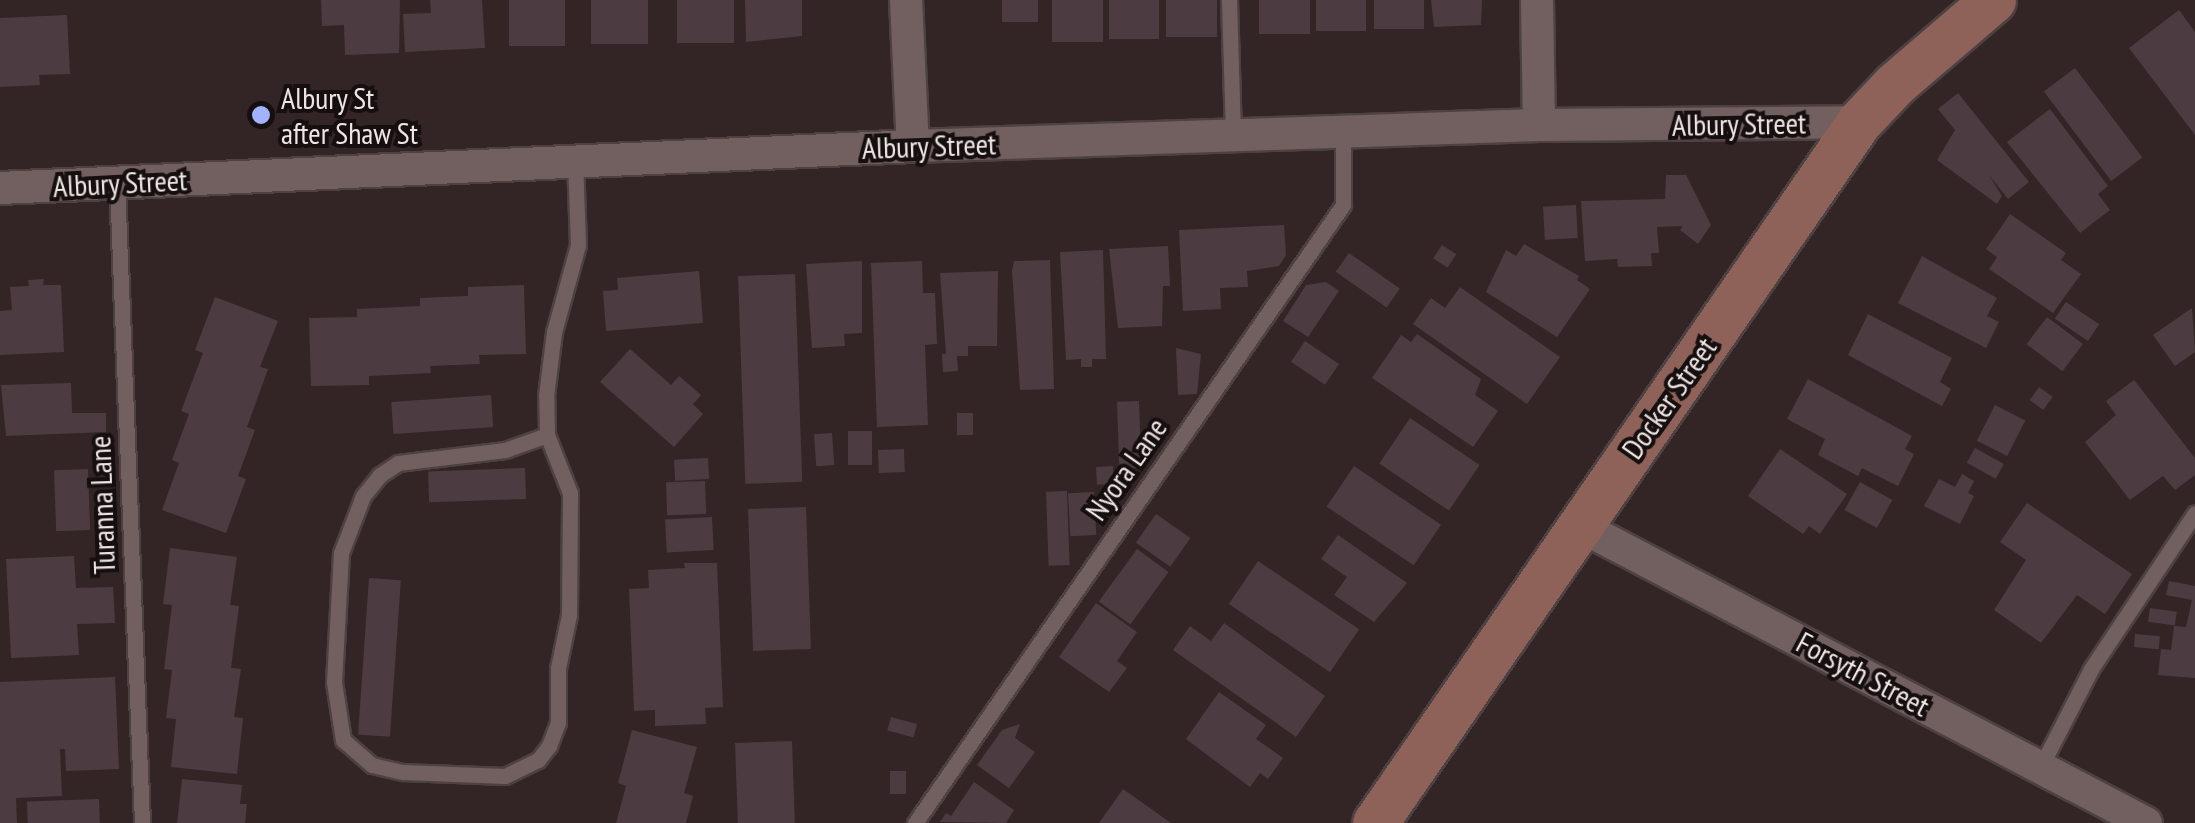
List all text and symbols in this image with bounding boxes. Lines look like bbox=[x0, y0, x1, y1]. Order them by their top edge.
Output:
place label: Albury St after Shaw St bbox=[281, 80, 419, 150]
marker: Albury St after Shaw St bbox=[250, 104, 272, 126]
street label: Albury Street bbox=[1671, 105, 1807, 143]
street label: Albury Street bbox=[861, 126, 997, 166]
street label: Albury Street bbox=[52, 161, 188, 205]
street label: Docker Street bbox=[1614, 330, 1724, 466]
street label: Nyora Lane bbox=[1078, 411, 1174, 527]
street label: Turanna Lane bbox=[82, 435, 122, 575]
street label: Forsyth Street bbox=[1791, 624, 1935, 724]

